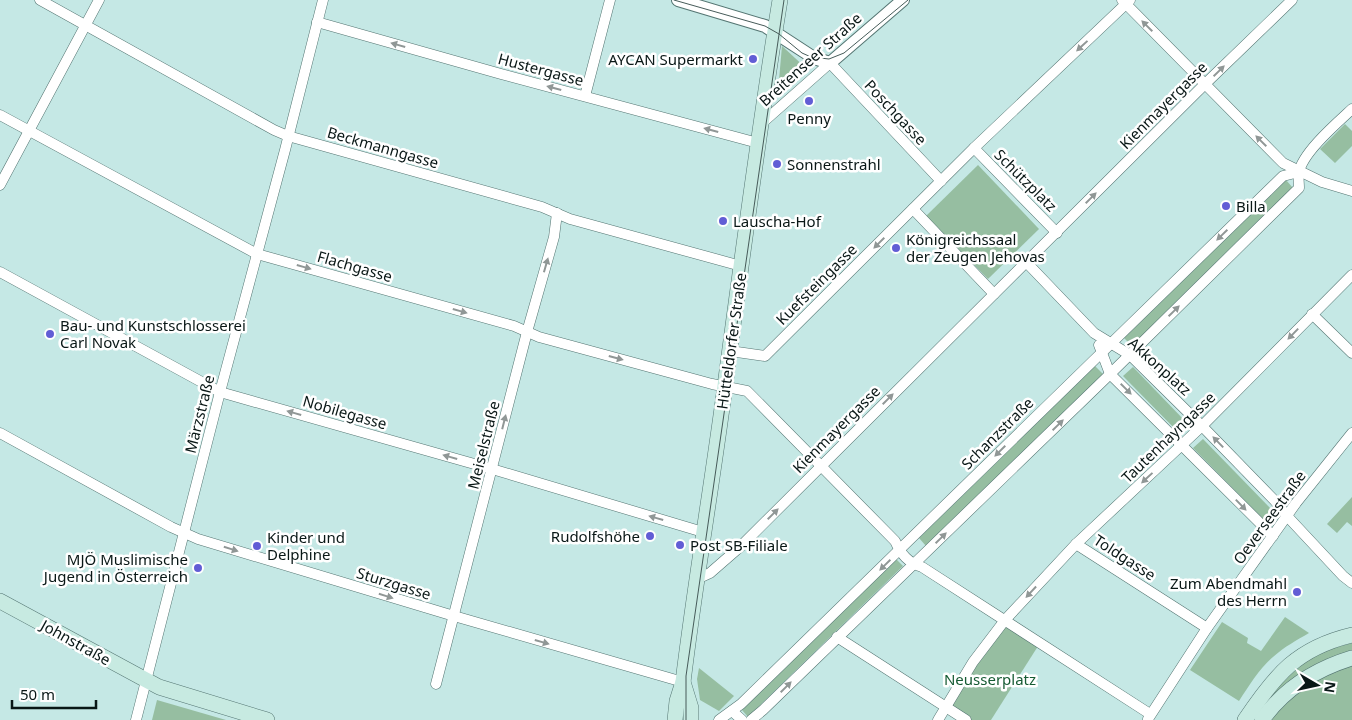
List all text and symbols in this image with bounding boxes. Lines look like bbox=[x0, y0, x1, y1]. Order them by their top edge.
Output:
street label: Breitenseer Straße bbox=[755, 8, 865, 110]
one-way arrow bbox=[1141, 20, 1153, 32]
one-way arrow bbox=[1076, 40, 1088, 52]
one-way arrow bbox=[390, 41, 405, 49]
street label: Hustergasse bbox=[496, 48, 586, 90]
place label: AYCAN Supermarkt bbox=[608, 49, 744, 69]
marker: AYCAN Supermarkt bbox=[747, 53, 759, 65]
street label: Kienmayergasse bbox=[1115, 57, 1211, 153]
one-way arrow bbox=[1212, 65, 1224, 77]
street label: Poschgasse bbox=[861, 75, 931, 149]
one-way arrow bbox=[547, 84, 562, 92]
marker: Penny bbox=[803, 95, 815, 107]
place label: Penny bbox=[787, 108, 831, 128]
street label: Beckmanngasse bbox=[325, 122, 441, 172]
one-way arrow bbox=[704, 126, 719, 134]
one-way arrow bbox=[1256, 136, 1268, 148]
street label: Schützplatz bbox=[990, 144, 1062, 216]
place label: Sonnenstrahl bbox=[787, 154, 881, 174]
marker: Sonnenstrahl bbox=[771, 158, 783, 170]
one-way arrow bbox=[1085, 192, 1097, 204]
place label: Billa bbox=[1236, 196, 1266, 216]
marker: Billa bbox=[1220, 200, 1232, 212]
place label: Lauscha-Hof bbox=[733, 211, 822, 231]
marker: Lauscha-Hof bbox=[717, 215, 729, 227]
place label: Königreichssaal der Zeugen Jehovas bbox=[906, 229, 1045, 266]
one-way arrow bbox=[1216, 229, 1228, 241]
one-way arrow bbox=[873, 237, 885, 249]
street label: Kuefsteingasse bbox=[771, 239, 861, 329]
marker: Königreichssaal der Zeugen Jehovas bbox=[890, 242, 902, 254]
street label: Flachgasse bbox=[315, 246, 395, 286]
one-way arrow bbox=[542, 257, 550, 272]
one-way arrow bbox=[296, 264, 311, 272]
street label: Hütteldorfer Straße bbox=[712, 271, 750, 411]
one-way arrow bbox=[1168, 305, 1180, 317]
one-way arrow bbox=[453, 307, 468, 315]
place label: Bau- und Kunstschlosserei Carl Novak bbox=[60, 315, 246, 352]
marker: Bau- und Kunstschlosserei Carl Novak bbox=[44, 328, 56, 340]
one-way arrow bbox=[1287, 328, 1299, 340]
street label: Akkonplatz bbox=[1124, 332, 1196, 400]
one-way arrow bbox=[608, 354, 623, 362]
street label: Märzstraße bbox=[180, 373, 218, 455]
street label: Kienmayergasse bbox=[788, 381, 884, 477]
one-way arrow bbox=[1120, 383, 1132, 395]
street label: Tautenhayngasse bbox=[1117, 387, 1219, 487]
street label: Nobilegasse bbox=[301, 390, 389, 434]
one-way arrow bbox=[881, 393, 893, 405]
street label: Schanzstraße bbox=[957, 393, 1037, 473]
street label: Meiselstraße bbox=[462, 399, 504, 491]
one-way arrow bbox=[286, 409, 301, 417]
one-way arrow bbox=[500, 414, 508, 429]
one-way arrow bbox=[1052, 419, 1064, 431]
one-way arrow bbox=[1212, 436, 1224, 448]
one-way arrow bbox=[995, 445, 1007, 457]
one-way arrow bbox=[442, 453, 457, 461]
street label: Oeverseestraße bbox=[1228, 466, 1310, 568]
one-way arrow bbox=[1141, 472, 1153, 484]
one-way arrow bbox=[1235, 498, 1247, 510]
one-way arrow bbox=[766, 508, 778, 520]
one-way arrow bbox=[649, 513, 664, 521]
place label: Rudolfshöhe bbox=[551, 526, 640, 546]
place label: Kinder und Delphine bbox=[267, 527, 345, 564]
marker: Rudolfshöhe bbox=[644, 530, 656, 542]
street label: Toldgasse bbox=[1090, 530, 1160, 584]
one-way arrow bbox=[935, 532, 947, 544]
place label: Post SB-Filiale bbox=[690, 535, 788, 555]
marker: Post SB-Filiale bbox=[674, 539, 686, 551]
marker: Kinder und Delphine bbox=[251, 540, 263, 552]
one-way arrow bbox=[223, 545, 238, 553]
place label: MJÖ Muslimische Jugend in Österreich bbox=[42, 549, 188, 586]
one-way arrow bbox=[879, 559, 891, 571]
marker: MJÖ Muslimische Jugend in Österreich bbox=[192, 562, 204, 574]
street label: Sturzgasse bbox=[354, 562, 434, 604]
place label: Zum Abendmahl des Herrn bbox=[1170, 573, 1287, 610]
one-way arrow bbox=[1025, 586, 1037, 598]
marker: Zum Abendmahl des Herrn bbox=[1291, 586, 1303, 598]
one-way arrow bbox=[379, 593, 394, 600]
street label: Johnstraße bbox=[36, 614, 114, 669]
one-way arrow bbox=[535, 638, 550, 646]
north arrow bbox=[1292, 660, 1342, 710]
park label: Neusserplatz bbox=[944, 669, 1036, 689]
scale bar bbox=[12, 678, 96, 710]
text: N bbox=[1320, 680, 1341, 694]
one-way arrow bbox=[780, 681, 792, 693]
text: 50 m bbox=[20, 684, 55, 704]

